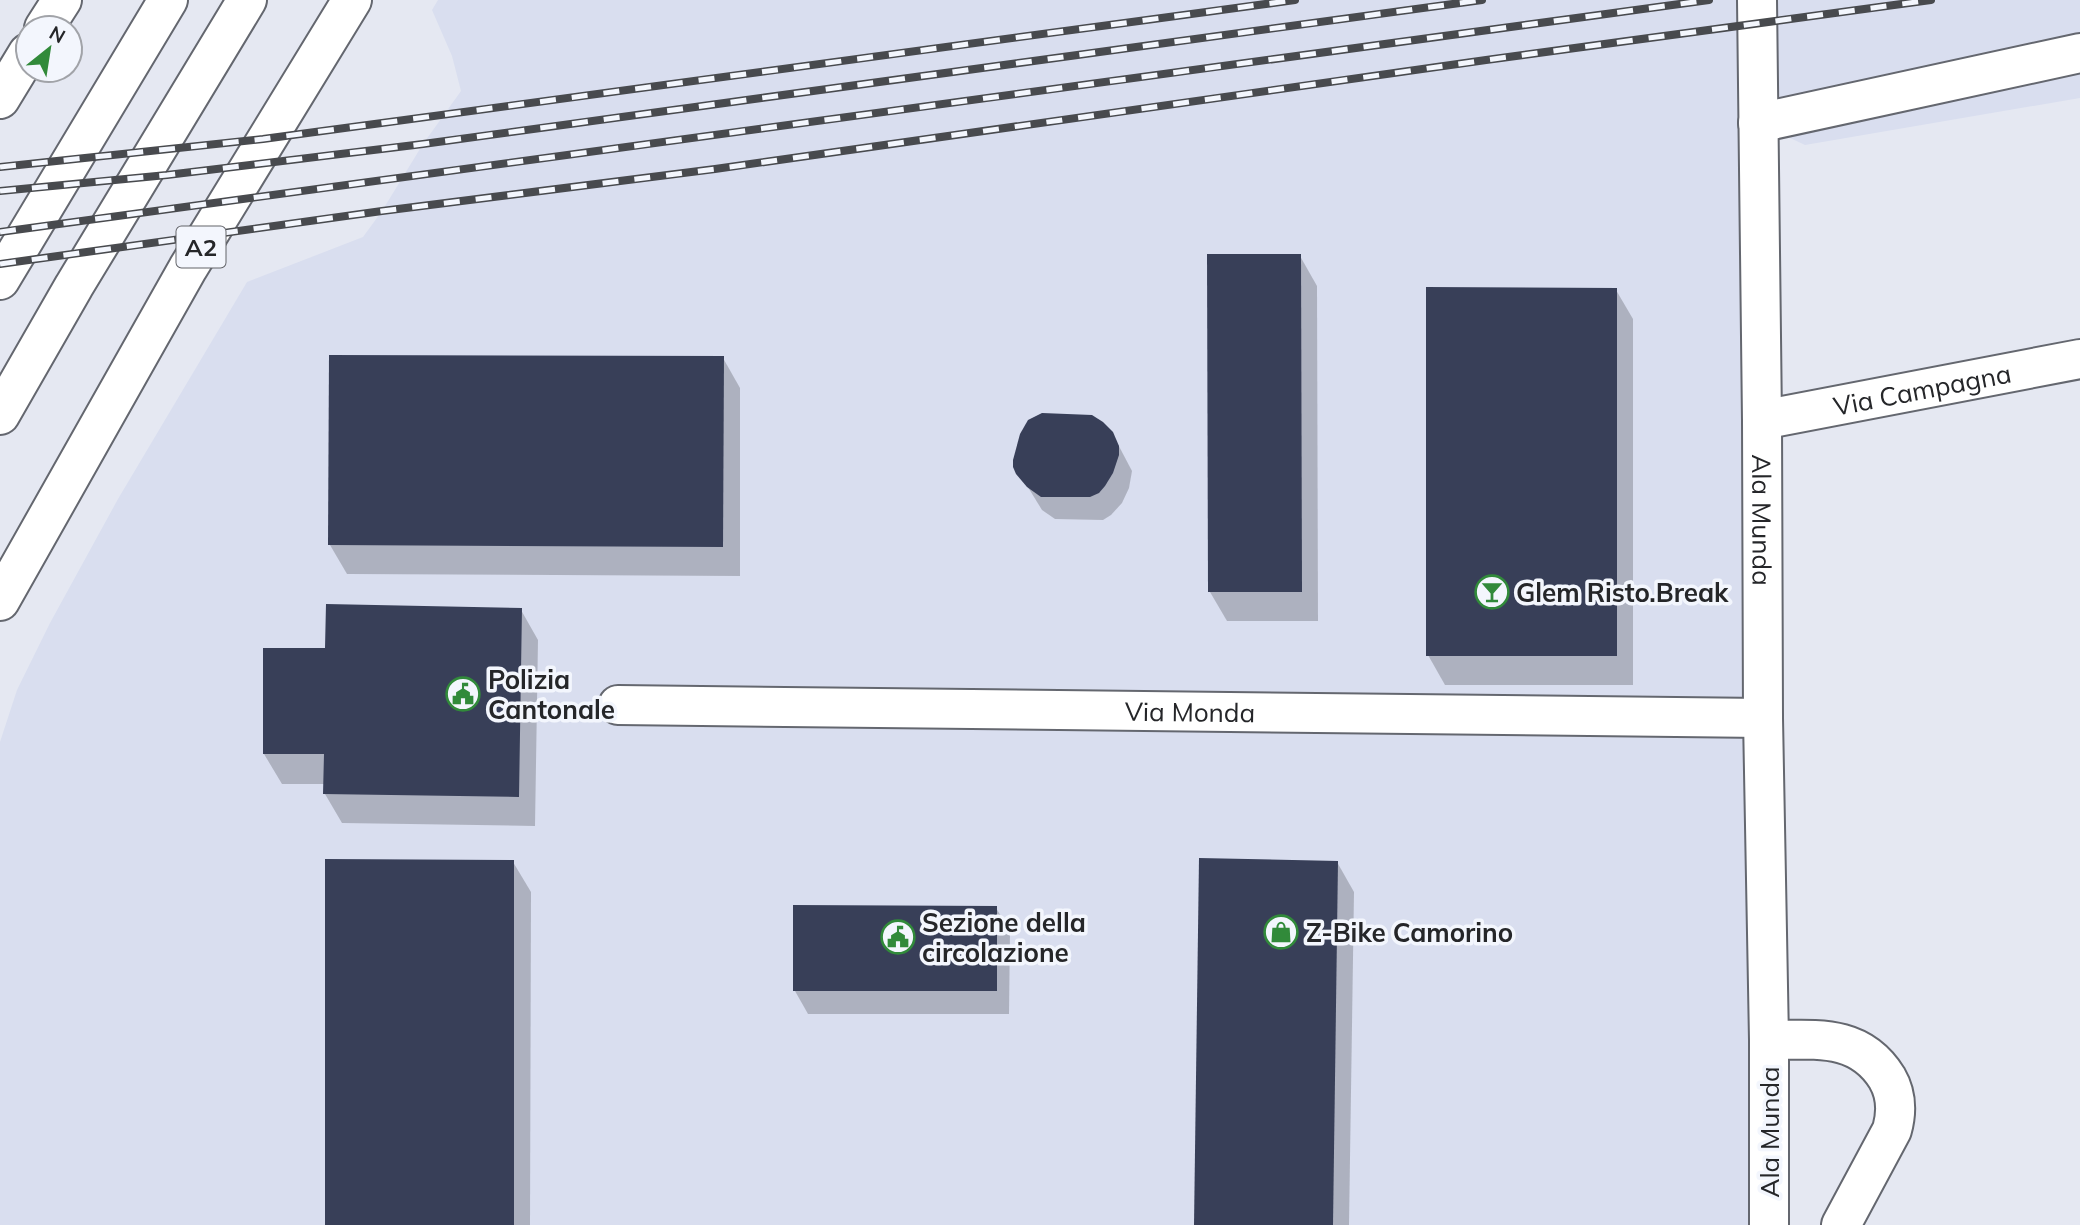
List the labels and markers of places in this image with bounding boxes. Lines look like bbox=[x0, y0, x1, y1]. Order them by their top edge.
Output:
bar icon: Glem Risto.Break bbox=[1473, 573, 1511, 611]
place label: Glem Risto.Break bbox=[1516, 576, 1729, 609]
place label: Polizia Cantonale bbox=[488, 663, 615, 726]
public building icon: Polizia Cantonale bbox=[444, 675, 482, 713]
place label: Sezione della circolazione bbox=[922, 906, 1086, 969]
shop icon: Z-Bike Camorino bbox=[1262, 913, 1300, 951]
place label: Z-Bike Camorino bbox=[1306, 916, 1513, 949]
public building icon: Sezione della circolazione bbox=[879, 918, 917, 956]

